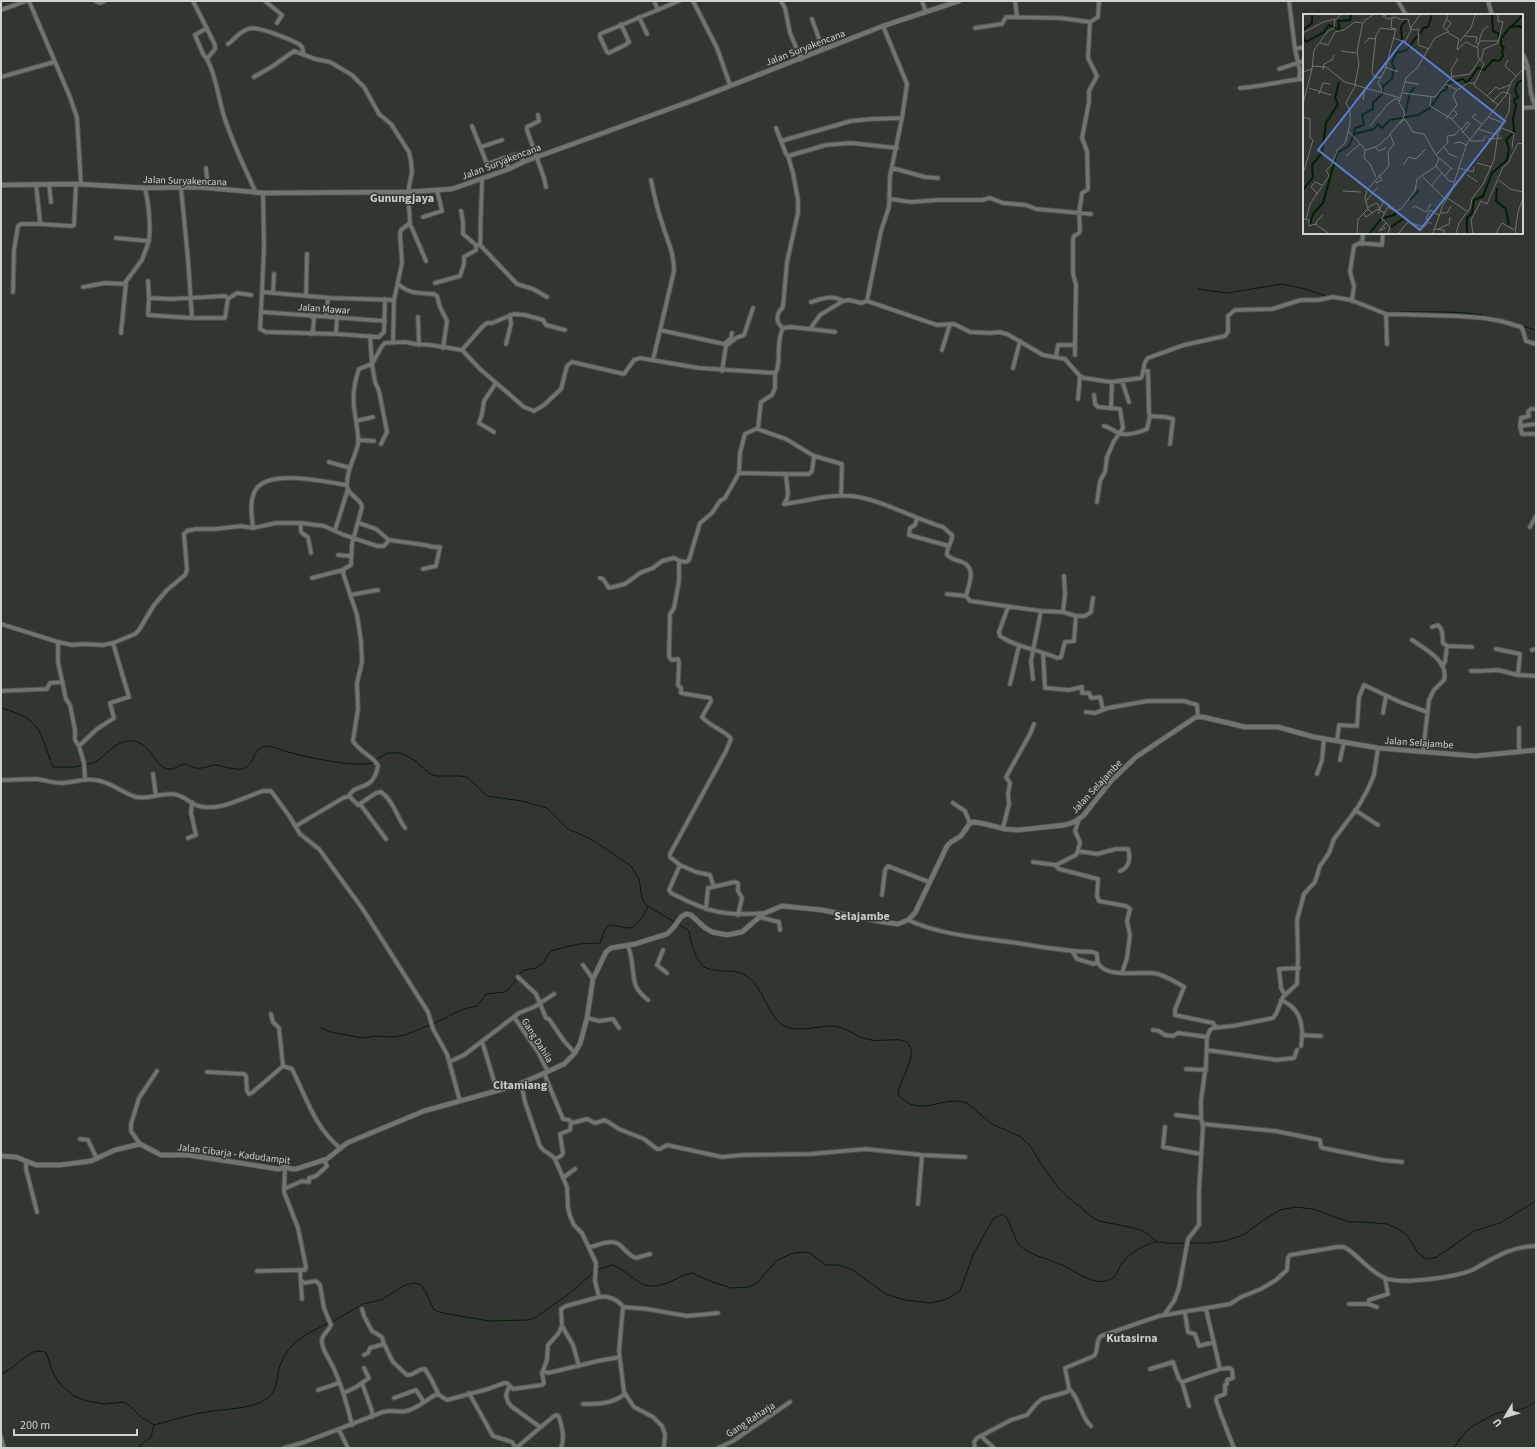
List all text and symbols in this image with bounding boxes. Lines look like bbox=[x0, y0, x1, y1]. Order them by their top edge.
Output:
inset map bbox=[1303, 14, 1523, 234]
street label: Jalan Suryakencana bbox=[764, 26, 847, 70]
street label: Jalan Suryakencana bbox=[460, 140, 543, 184]
street label: Jalan Suryakencana bbox=[143, 173, 227, 189]
district label: Gunungjaya bbox=[370, 190, 434, 207]
street label: Jalan Mawar bbox=[297, 300, 351, 318]
street label: Jalan Selajambe bbox=[1384, 734, 1454, 752]
street label: Jalan Selajambe bbox=[1068, 757, 1125, 817]
district label: Selajambe bbox=[834, 908, 890, 925]
street label: Gang Dahila bbox=[518, 1015, 556, 1066]
district label: Citamiang bbox=[493, 1077, 548, 1094]
street label: Jalan Cibarja - Kadudampit bbox=[177, 1140, 292, 1168]
district label: Kutasirna bbox=[1106, 1330, 1158, 1347]
north arrow bbox=[1485, 1397, 1525, 1437]
street label: Gang Raharja bbox=[723, 1399, 778, 1441]
scale bar bbox=[14, 1411, 137, 1437]
text: U bbox=[1489, 1415, 1506, 1430]
text: 200 m bbox=[20, 1417, 50, 1434]

